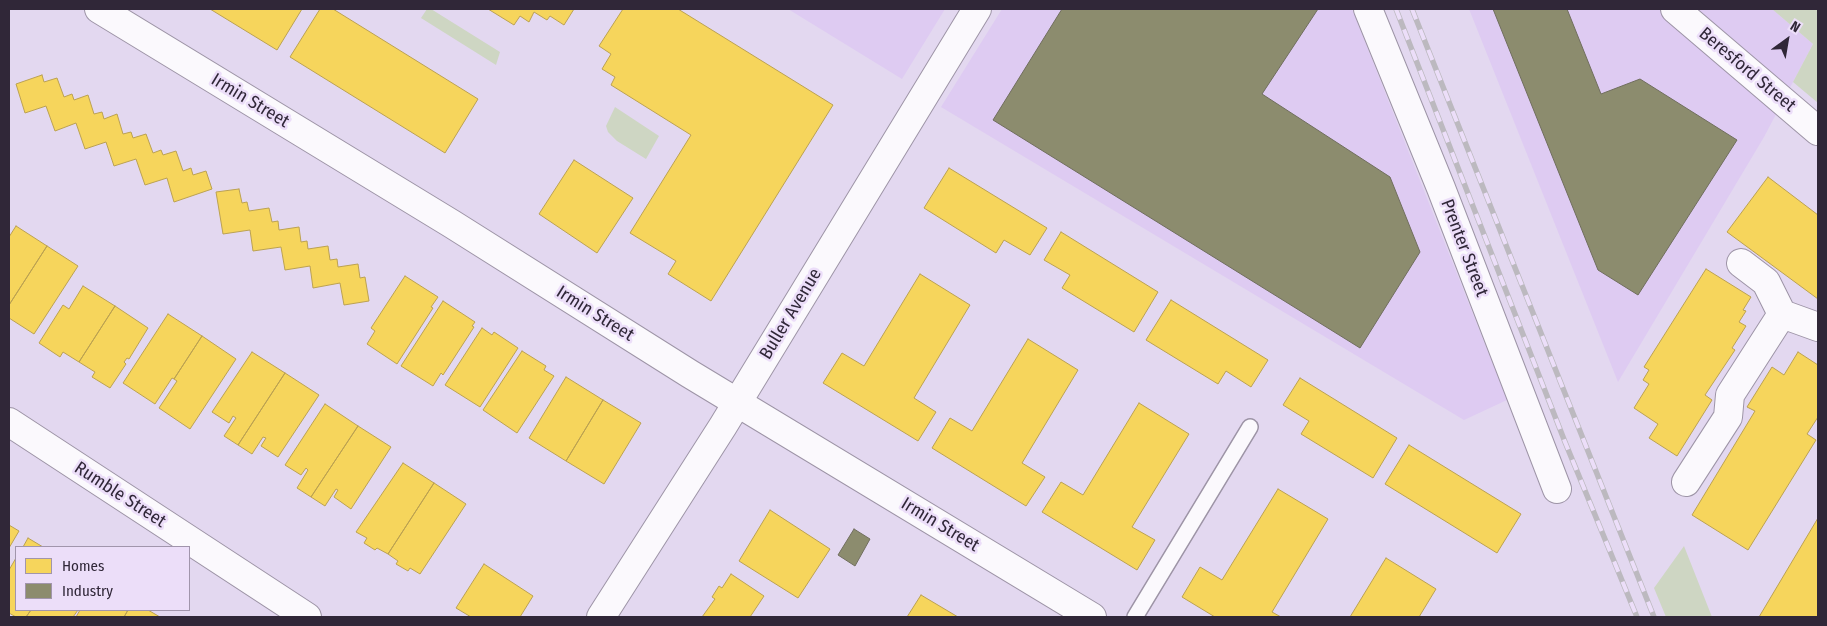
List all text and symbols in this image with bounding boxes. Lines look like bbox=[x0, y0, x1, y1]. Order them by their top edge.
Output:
north arrow bbox=[1762, 15, 1812, 65]
text: N bbox=[1787, 17, 1803, 36]
street label: Beresford Street bbox=[1694, 23, 1800, 117]
street label: Irmin Street bbox=[207, 69, 293, 133]
street label: Prenter Street bbox=[1436, 196, 1492, 300]
street label: Buller Avenue bbox=[755, 265, 827, 363]
street label: Irmin Street bbox=[552, 282, 638, 346]
street label: Rumble Street bbox=[70, 457, 170, 533]
street label: Irmin Street bbox=[897, 493, 983, 557]
legend bbox=[15, 546, 190, 611]
text: Homes bbox=[62, 557, 104, 575]
text: Industry bbox=[62, 582, 113, 600]

